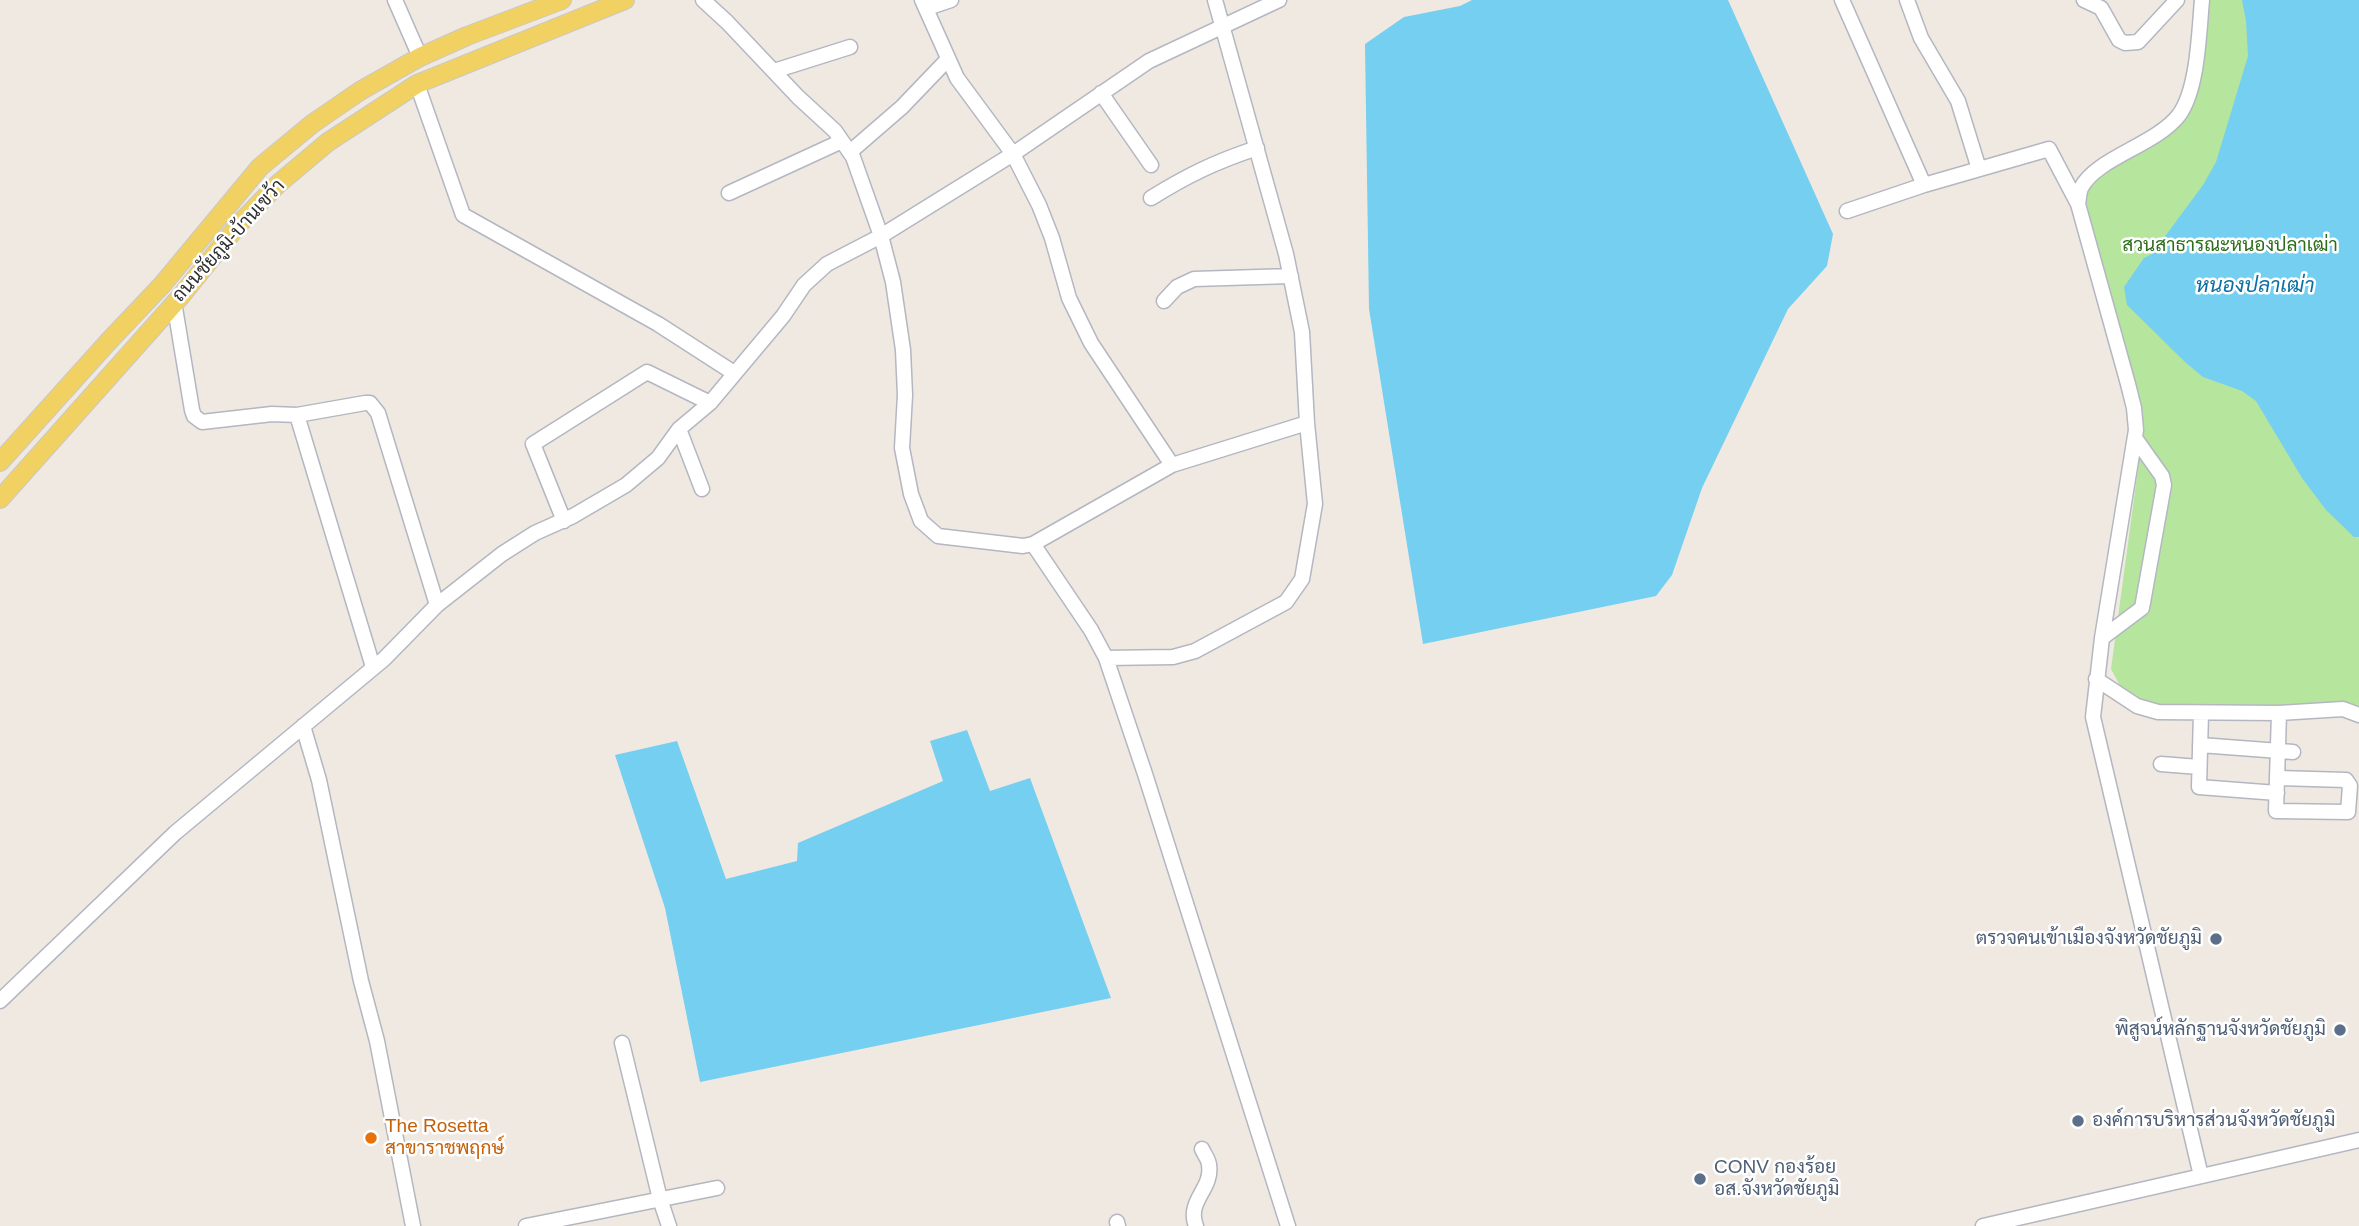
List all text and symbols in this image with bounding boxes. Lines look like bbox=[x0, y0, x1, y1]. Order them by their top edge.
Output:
street label: ถนนชัยภูมิ-บ้านเขว้า bbox=[168, 175, 290, 307]
park label: สวนสาธารณะหนองปลาเฒ่า bbox=[2122, 235, 2338, 257]
water label: หนองปลาเฒ่า bbox=[2196, 273, 2314, 299]
place label: ตรวจคนเข้าเมืองจังหวัดชัยภูมิ bbox=[1976, 928, 2202, 950]
marker: ตรวจคนเข้าเมืองจังหวัดชัยภูมิ bbox=[2208, 931, 2224, 947]
place label: พิสูจน์หลักฐานจังหวัดชัยภูมิ bbox=[2115, 1019, 2326, 1041]
marker: พิสูจน์หลักฐานจังหวัดชัยภูมิ bbox=[2332, 1022, 2348, 1038]
place label: องค์การบริหารส่วนจังหวัดชัยภูมิ bbox=[2092, 1110, 2335, 1132]
marker: องค์การบริหารส่วนจังหวัดชัยภูมิ bbox=[2070, 1113, 2086, 1129]
place label: The Rosetta สาขาราชพฤกษ์ bbox=[385, 1116, 504, 1160]
marker: The Rosetta สาขาราชพฤกษ์ bbox=[363, 1130, 379, 1146]
place label: CONV กองร้อย อส.จังหวัดชัยภูมิ bbox=[1714, 1157, 1839, 1201]
marker: CONV กองร้อย อส.จังหวัดชัยภูมิ bbox=[1692, 1171, 1708, 1187]

